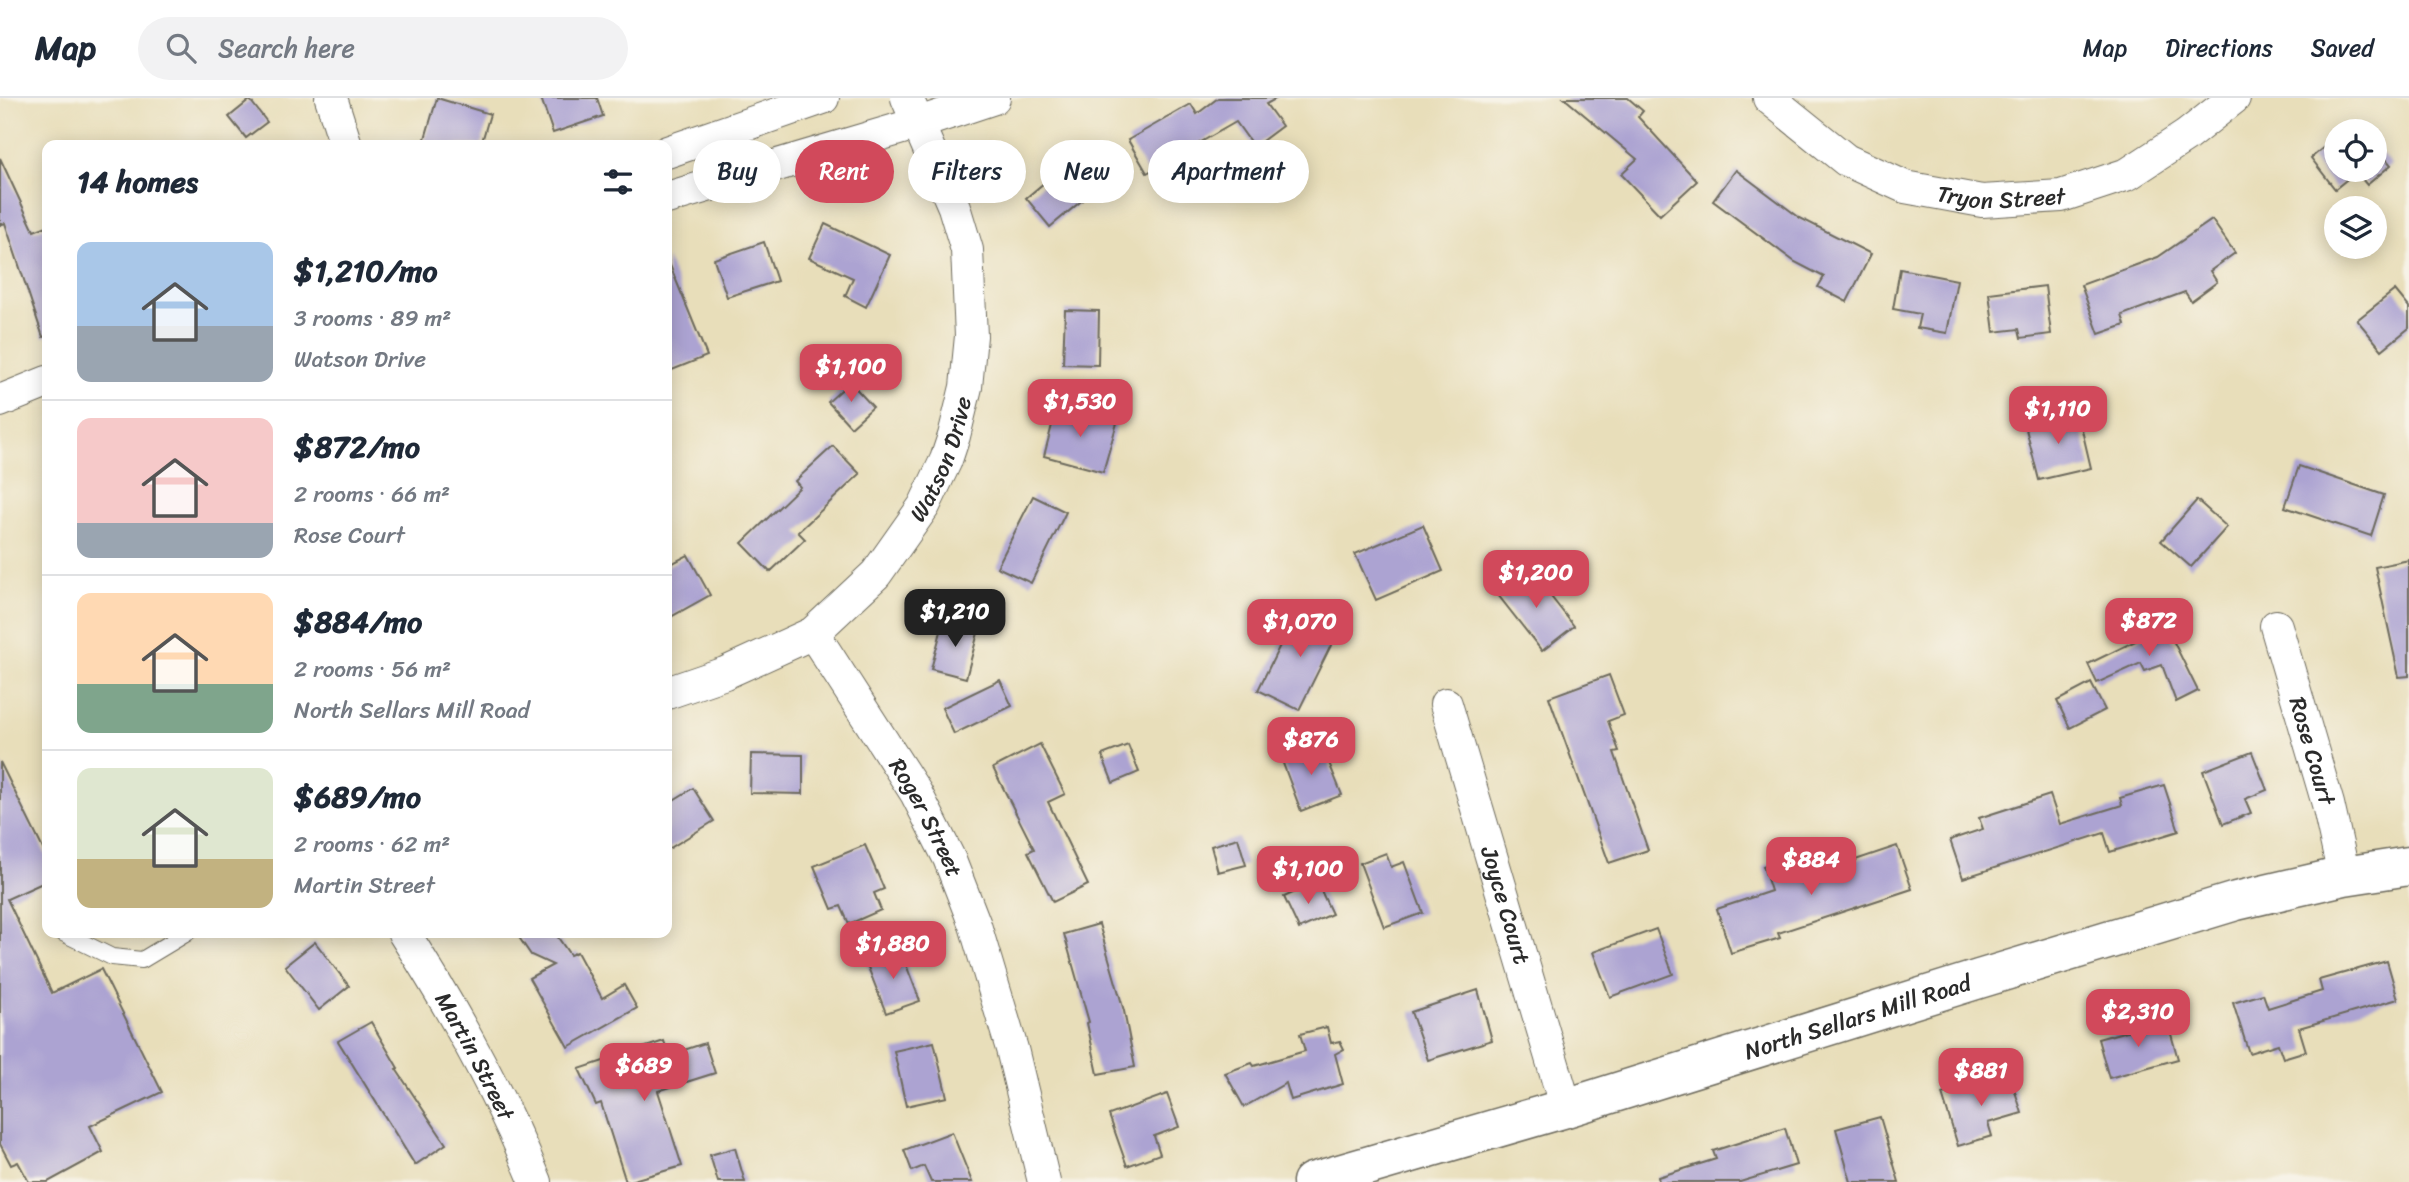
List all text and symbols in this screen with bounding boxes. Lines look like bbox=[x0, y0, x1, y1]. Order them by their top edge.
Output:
search box bbox=[138, 17, 628, 80]
text: Map bbox=[35, 19, 96, 77]
text: Search here bbox=[218, 25, 355, 71]
text: Map bbox=[2083, 27, 2127, 69]
text: Directions bbox=[2165, 27, 2273, 69]
text: Saved bbox=[2311, 27, 2374, 69]
icon: search bbox=[162, 29, 200, 67]
map controls bbox=[2324, 119, 2387, 259]
button: locate bbox=[2324, 119, 2387, 182]
chip: Buy bbox=[693, 140, 781, 203]
chip: Rent bbox=[795, 140, 894, 203]
chip: Filters bbox=[908, 140, 1026, 203]
chip: New bbox=[1040, 140, 1134, 203]
chip: Apartment bbox=[1148, 140, 1309, 203]
text: 14 homes bbox=[77, 155, 198, 209]
icon: filters bbox=[599, 163, 637, 201]
street label: Tryon Street bbox=[1934, 173, 2068, 222]
button: layers bbox=[2324, 196, 2387, 259]
text: $1,210/mo bbox=[294, 244, 437, 298]
icon: home bbox=[133, 270, 217, 354]
text: 3 rooms · 89 m² bbox=[294, 298, 451, 339]
text: Watson Drive bbox=[294, 339, 426, 380]
pin: $1,100 bbox=[794, 344, 908, 404]
text: $1,100 bbox=[816, 346, 886, 387]
pin: $1,530 bbox=[1023, 380, 1137, 439]
text: $1,530 bbox=[1044, 381, 1116, 422]
pin: $1,110 bbox=[2001, 386, 2115, 446]
text: $1,110 bbox=[2025, 388, 2091, 429]
street label: Watson Drive bbox=[898, 392, 984, 531]
text: $872/mo bbox=[294, 420, 420, 474]
icon: home bbox=[133, 446, 217, 530]
text: 2 rooms · 66 m² bbox=[294, 474, 450, 515]
text: Rose Court bbox=[294, 515, 405, 556]
pin: $1,200 bbox=[1479, 550, 1593, 610]
text: $1,200 bbox=[1499, 552, 1573, 593]
pin: $1,210 bbox=[898, 589, 1012, 649]
text: $1,210 bbox=[920, 591, 990, 632]
text: $884/mo bbox=[294, 595, 422, 649]
pin: $872 bbox=[2108, 598, 2190, 658]
pin: $1,070 bbox=[1243, 600, 1357, 659]
text: $872 bbox=[2121, 600, 2177, 641]
text: $1,070 bbox=[1263, 601, 1337, 642]
icon: home bbox=[133, 621, 217, 705]
text: 2 rooms · 56 m² bbox=[294, 649, 451, 690]
text: North Sellars Mill Road bbox=[294, 690, 530, 731]
street label: Rose Court bbox=[2277, 692, 2348, 811]
pin: $876 bbox=[1270, 718, 1352, 777]
text: $876 bbox=[1283, 719, 1339, 760]
street label: Roger Street bbox=[878, 749, 975, 883]
text: $689/mo bbox=[294, 770, 421, 824]
icon: home bbox=[133, 796, 217, 880]
text: 2 rooms · 62 m² bbox=[294, 824, 450, 865]
pin: $884 bbox=[1770, 838, 1852, 897]
text: $884 bbox=[1782, 839, 1840, 880]
street label: Joyce Court bbox=[1469, 840, 1543, 969]
pin: $1,100 bbox=[1251, 846, 1365, 906]
text: $1,100 bbox=[1273, 848, 1343, 889]
text: Martin Street bbox=[294, 865, 435, 906]
pin: $1,880 bbox=[836, 922, 950, 981]
text: $1,880 bbox=[856, 923, 930, 964]
street label: North Sellars Mill Road bbox=[1739, 962, 1978, 1072]
street label: Martin Street bbox=[424, 984, 527, 1129]
pin: $2,310 bbox=[2081, 990, 2195, 1049]
text: $2,310 bbox=[2102, 991, 2174, 1032]
pin: $689 bbox=[603, 1044, 685, 1103]
text: $689 bbox=[616, 1045, 672, 1086]
pin: $881 bbox=[1940, 1048, 2022, 1108]
text: $881 bbox=[1954, 1050, 2008, 1091]

